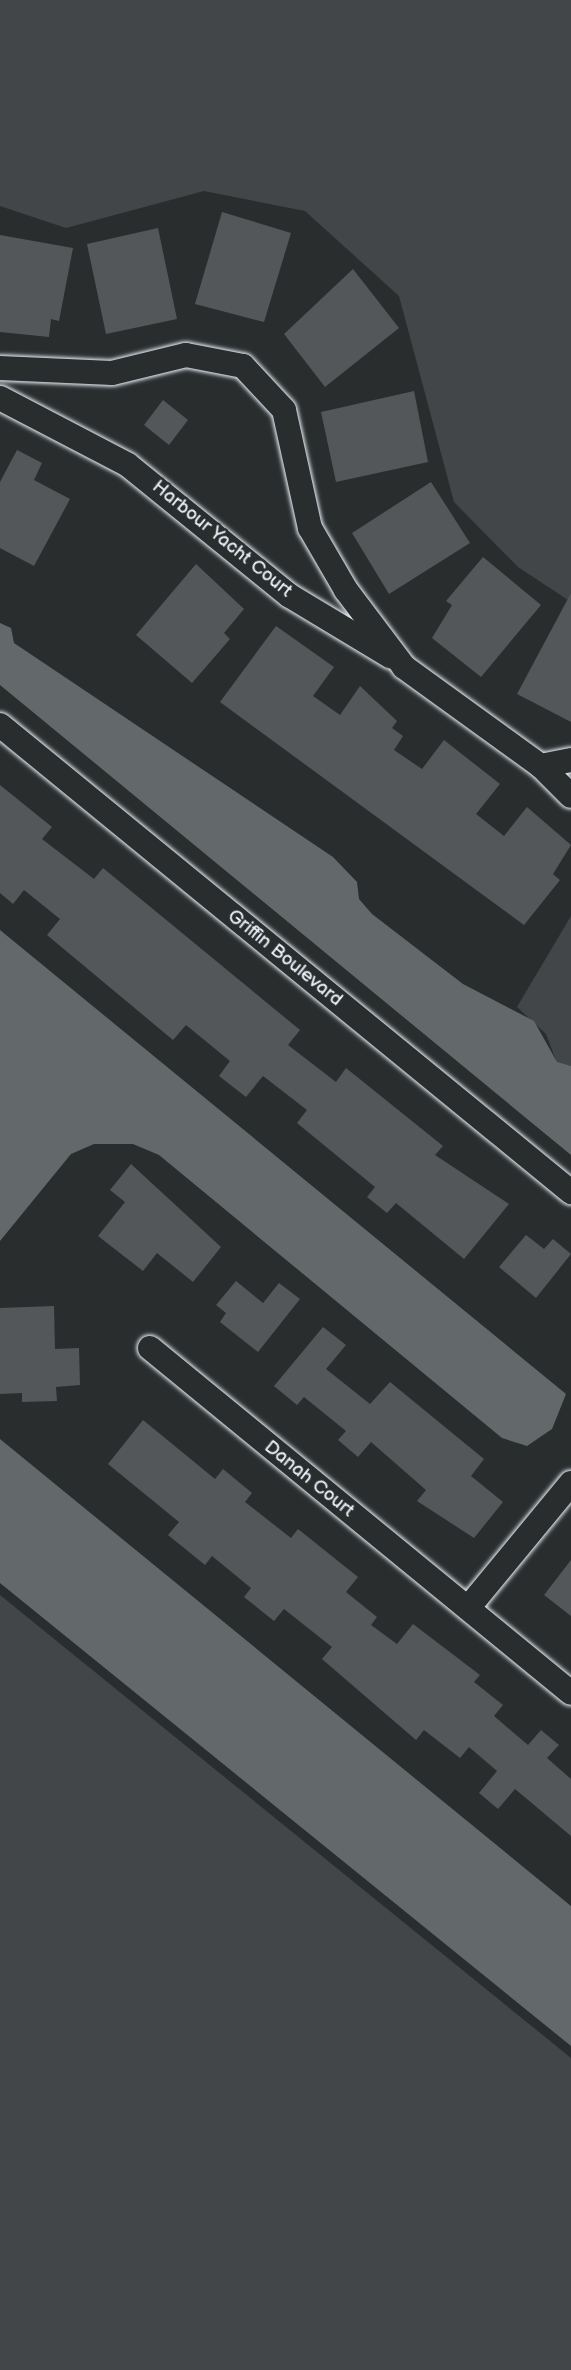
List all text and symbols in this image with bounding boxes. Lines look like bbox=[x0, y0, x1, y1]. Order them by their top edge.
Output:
street label: Harbour Yacht Court bbox=[147, 475, 297, 603]
street label: Griffin Boulevard bbox=[223, 905, 347, 1011]
street label: Danah Court bbox=[259, 1436, 359, 1522]

